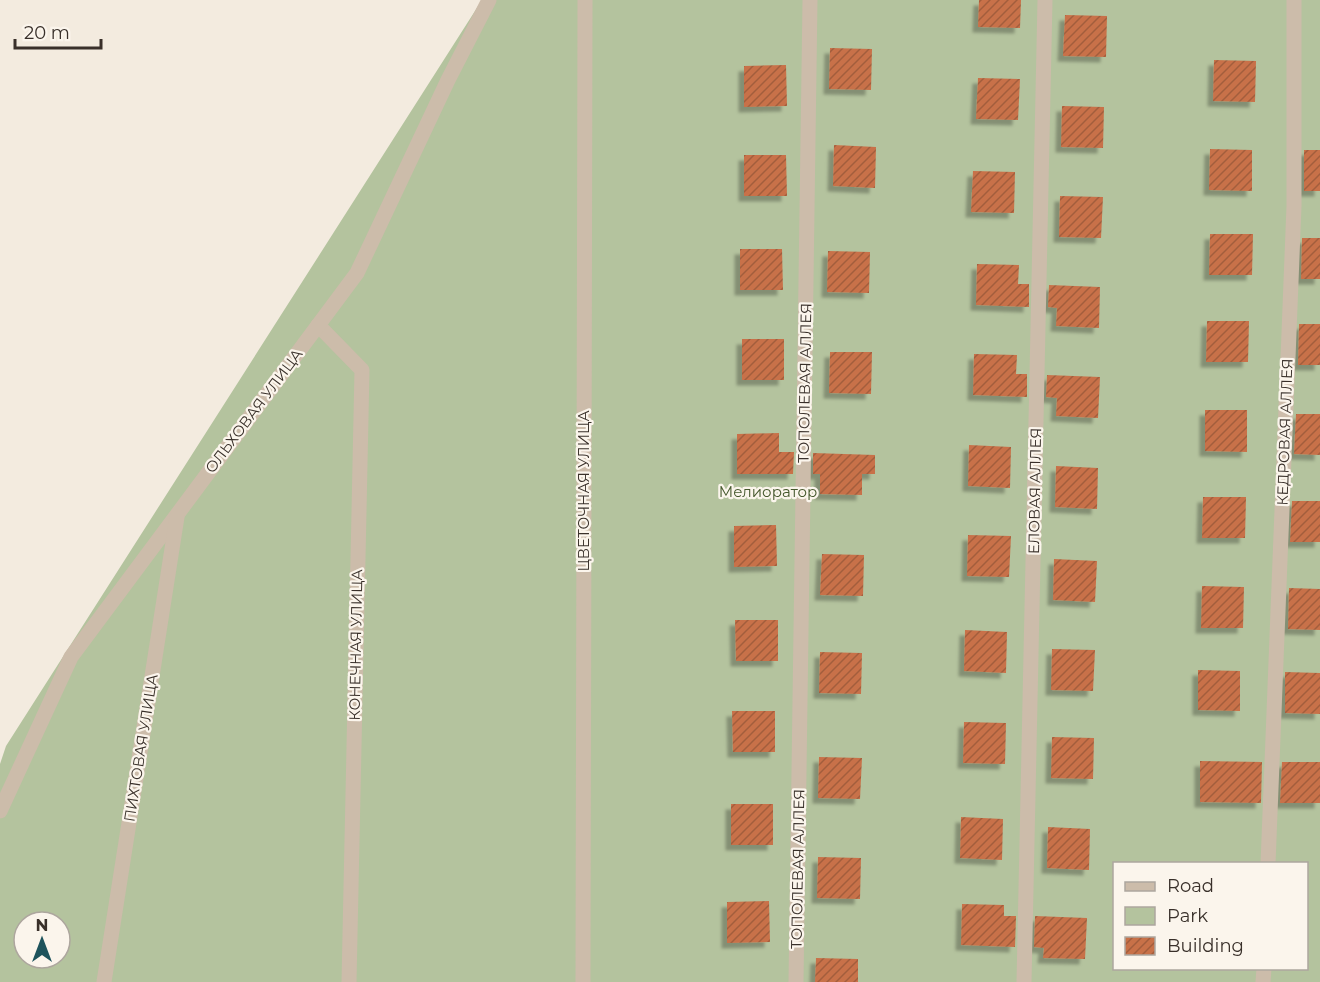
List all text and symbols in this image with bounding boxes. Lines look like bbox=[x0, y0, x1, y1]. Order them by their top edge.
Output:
scale bar bbox=[15, 12, 100, 50]
text: 20 m bbox=[24, 22, 70, 44]
street label: ТОПОЛЕВАЯ АЛЛЕЯ bbox=[794, 303, 815, 463]
street label: ОЛЬХОВАЯ УЛИЦА bbox=[201, 345, 307, 477]
street label: КЕДРОВАЯ АЛЛЕЯ bbox=[1272, 358, 1297, 506]
street label: ЦВЕТОЧНАЯ УЛИЦА bbox=[574, 410, 593, 572]
street label: ЕЛОВАЯ АЛЛЕЯ bbox=[1024, 428, 1045, 554]
park label: Мелиоратор bbox=[719, 482, 817, 501]
street label: КОНЕЧНАЯ УЛИЦА bbox=[345, 569, 366, 721]
street label: ПИХТОВАЯ УЛИЦА bbox=[119, 673, 162, 823]
street label: ТОПОЛЕВАЯ АЛЛЕЯ bbox=[787, 789, 808, 949]
legend bbox=[1113, 862, 1308, 970]
text: Road bbox=[1167, 875, 1214, 897]
text: Park bbox=[1167, 905, 1208, 927]
north arrow bbox=[12, 910, 72, 970]
text: N bbox=[36, 916, 48, 935]
text: Building bbox=[1167, 935, 1244, 957]

